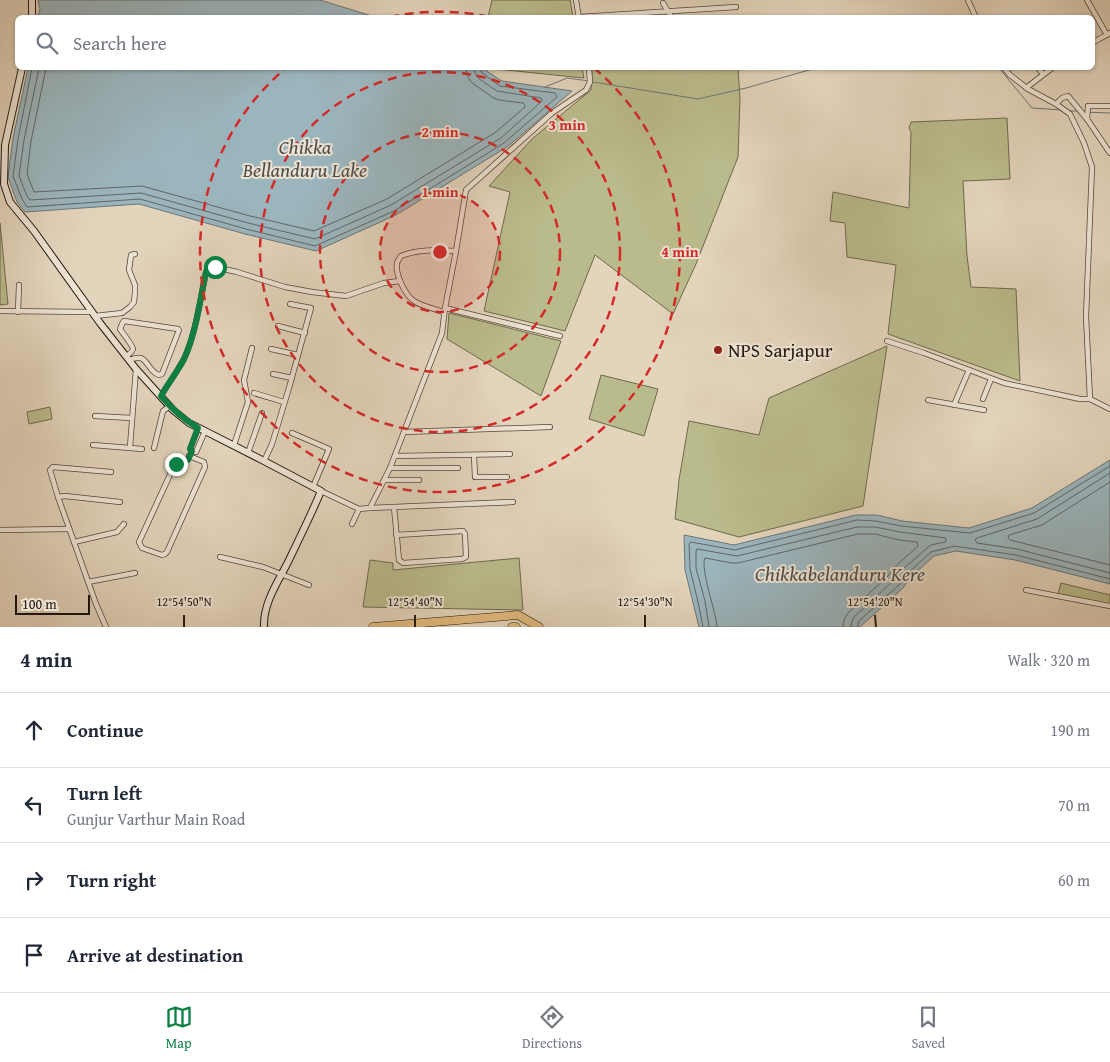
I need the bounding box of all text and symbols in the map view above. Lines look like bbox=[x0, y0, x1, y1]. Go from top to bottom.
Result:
search box bbox=[15, 15, 1095, 70]
icon: search bbox=[33, 29, 61, 57]
text: Search here bbox=[73, 29, 167, 57]
text: 3 min bbox=[548, 114, 586, 135]
text: 2 min bbox=[421, 121, 459, 142]
water label: Chikka Bellanduru Lake bbox=[242, 132, 367, 184]
text: 1 min bbox=[421, 181, 459, 202]
text: 4 min bbox=[661, 241, 699, 262]
centre of rings bbox=[431, 243, 449, 261]
route start bbox=[204, 256, 227, 279]
place label: NPS Sarjapur bbox=[728, 336, 833, 364]
marker: NPS Sarjapur bbox=[712, 344, 724, 356]
route end bbox=[165, 453, 188, 476]
water label: Chikkabelanduru Kere bbox=[755, 559, 925, 588]
scale bar bbox=[15, 592, 90, 615]
text: 12°54'50"N bbox=[156, 593, 212, 610]
text: 12°54'40"N bbox=[387, 593, 443, 610]
text: 12°54'30"N bbox=[617, 593, 673, 610]
text: 12°54'20"N bbox=[847, 593, 903, 610]
text: 100 m bbox=[22, 594, 57, 614]
text: 4 min bbox=[20, 644, 72, 675]
text: Walk · 320 m bbox=[1007, 648, 1090, 672]
icon: ahead bbox=[20, 716, 48, 744]
text: Continue bbox=[67, 716, 144, 744]
text: 190 m bbox=[1050, 718, 1090, 742]
text: Turn left bbox=[67, 779, 142, 807]
icon: left bbox=[20, 791, 48, 819]
text: 70 m bbox=[1058, 793, 1090, 817]
text: Gunjur Varthur Main Road bbox=[67, 807, 245, 831]
icon: right bbox=[20, 866, 48, 894]
text: Turn right bbox=[67, 866, 156, 894]
text: 60 m bbox=[1058, 868, 1090, 892]
icon: arrive bbox=[20, 941, 48, 969]
text: Arrive at destination bbox=[67, 941, 243, 969]
tab: Map bbox=[165, 1003, 193, 1053]
tab: Directions bbox=[522, 1003, 582, 1053]
tab: Saved bbox=[911, 1003, 945, 1053]

